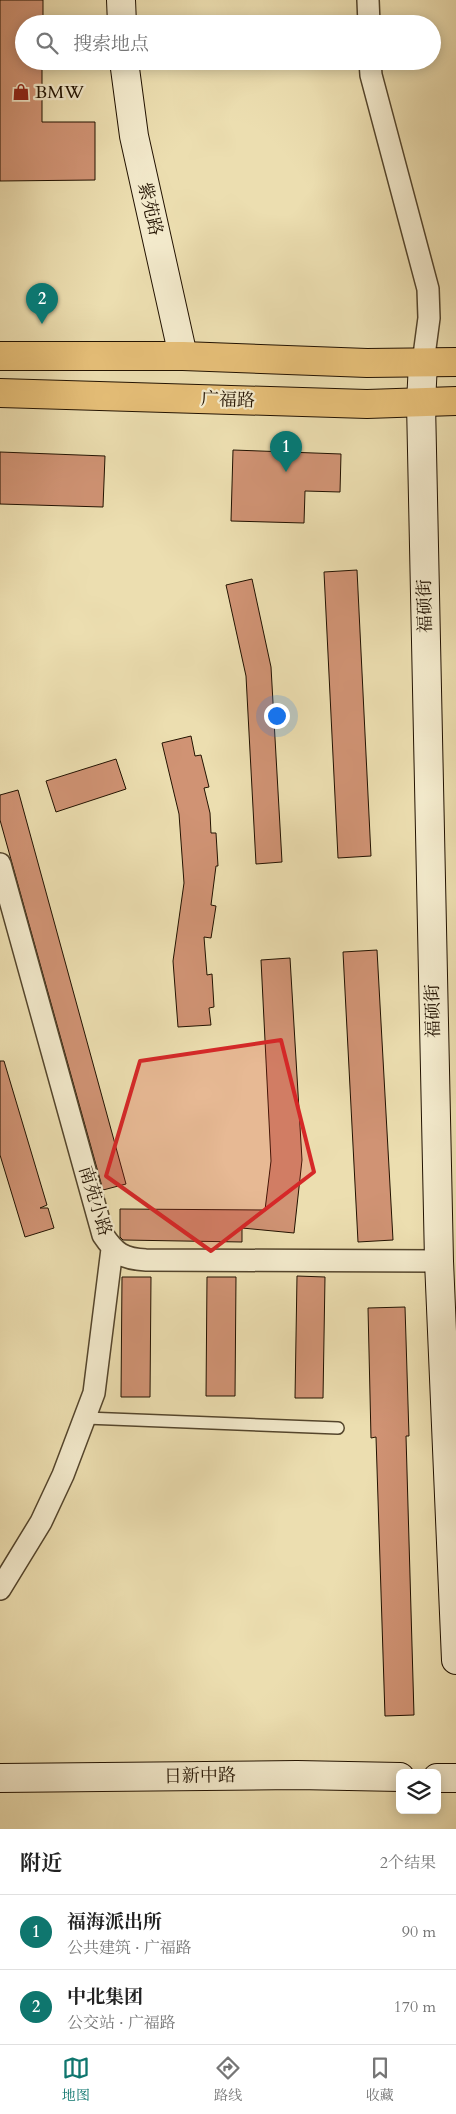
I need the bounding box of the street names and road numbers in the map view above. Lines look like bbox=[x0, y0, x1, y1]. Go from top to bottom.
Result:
street label: 紫苑路 bbox=[132, 180, 168, 238]
street label: 广福路 bbox=[201, 387, 255, 413]
street label: 福硕街 bbox=[412, 579, 438, 633]
street label: 福硕街 bbox=[420, 984, 446, 1038]
street label: 南苑小路 bbox=[73, 1163, 117, 1239]
street label: 日新中路 bbox=[164, 1763, 236, 1789]

